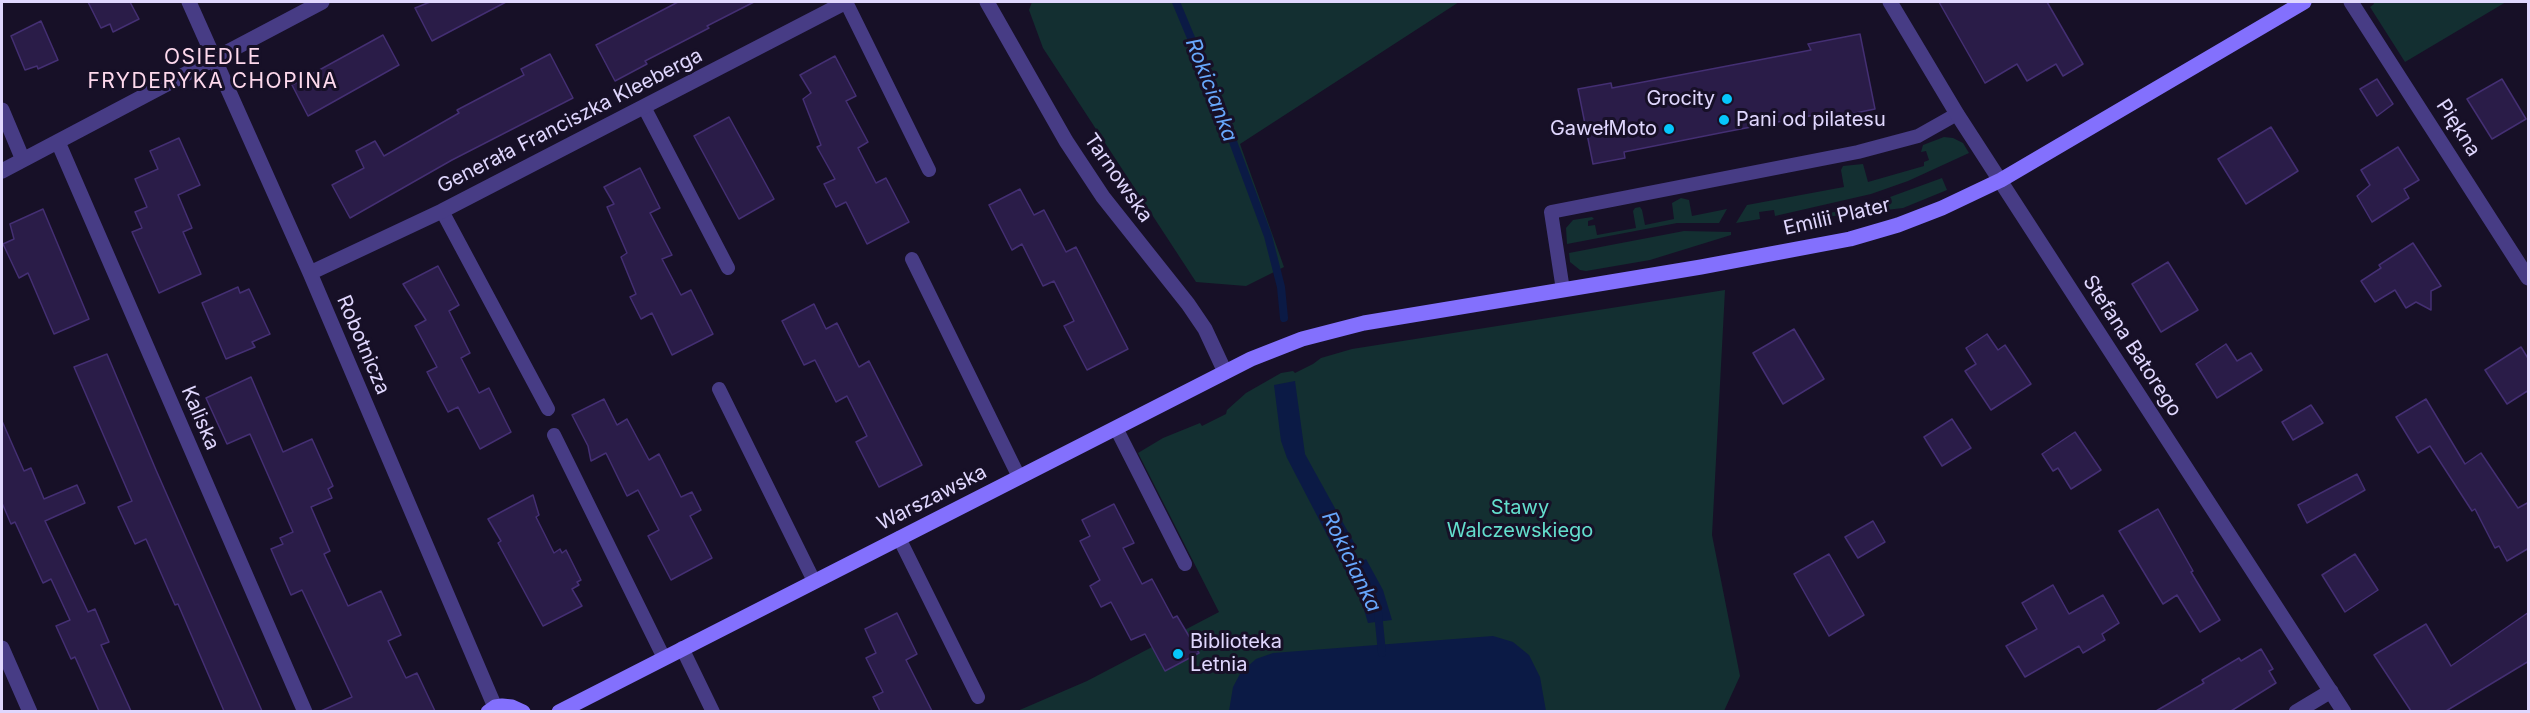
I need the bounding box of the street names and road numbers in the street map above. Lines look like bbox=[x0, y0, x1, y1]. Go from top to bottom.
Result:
street label: Generała Franciszka Kleeberga bbox=[433, 44, 707, 198]
street label: Piękna bbox=[2431, 95, 2485, 161]
street label: Tarnowska bbox=[1079, 129, 1157, 227]
street label: Emilii Plater bbox=[1781, 193, 1893, 241]
street label: Stefana Batorego bbox=[2077, 271, 2187, 421]
street label: Robotnicza bbox=[331, 292, 395, 398]
street label: Kaliska bbox=[176, 382, 224, 454]
street label: Warszawska bbox=[873, 460, 991, 536]

